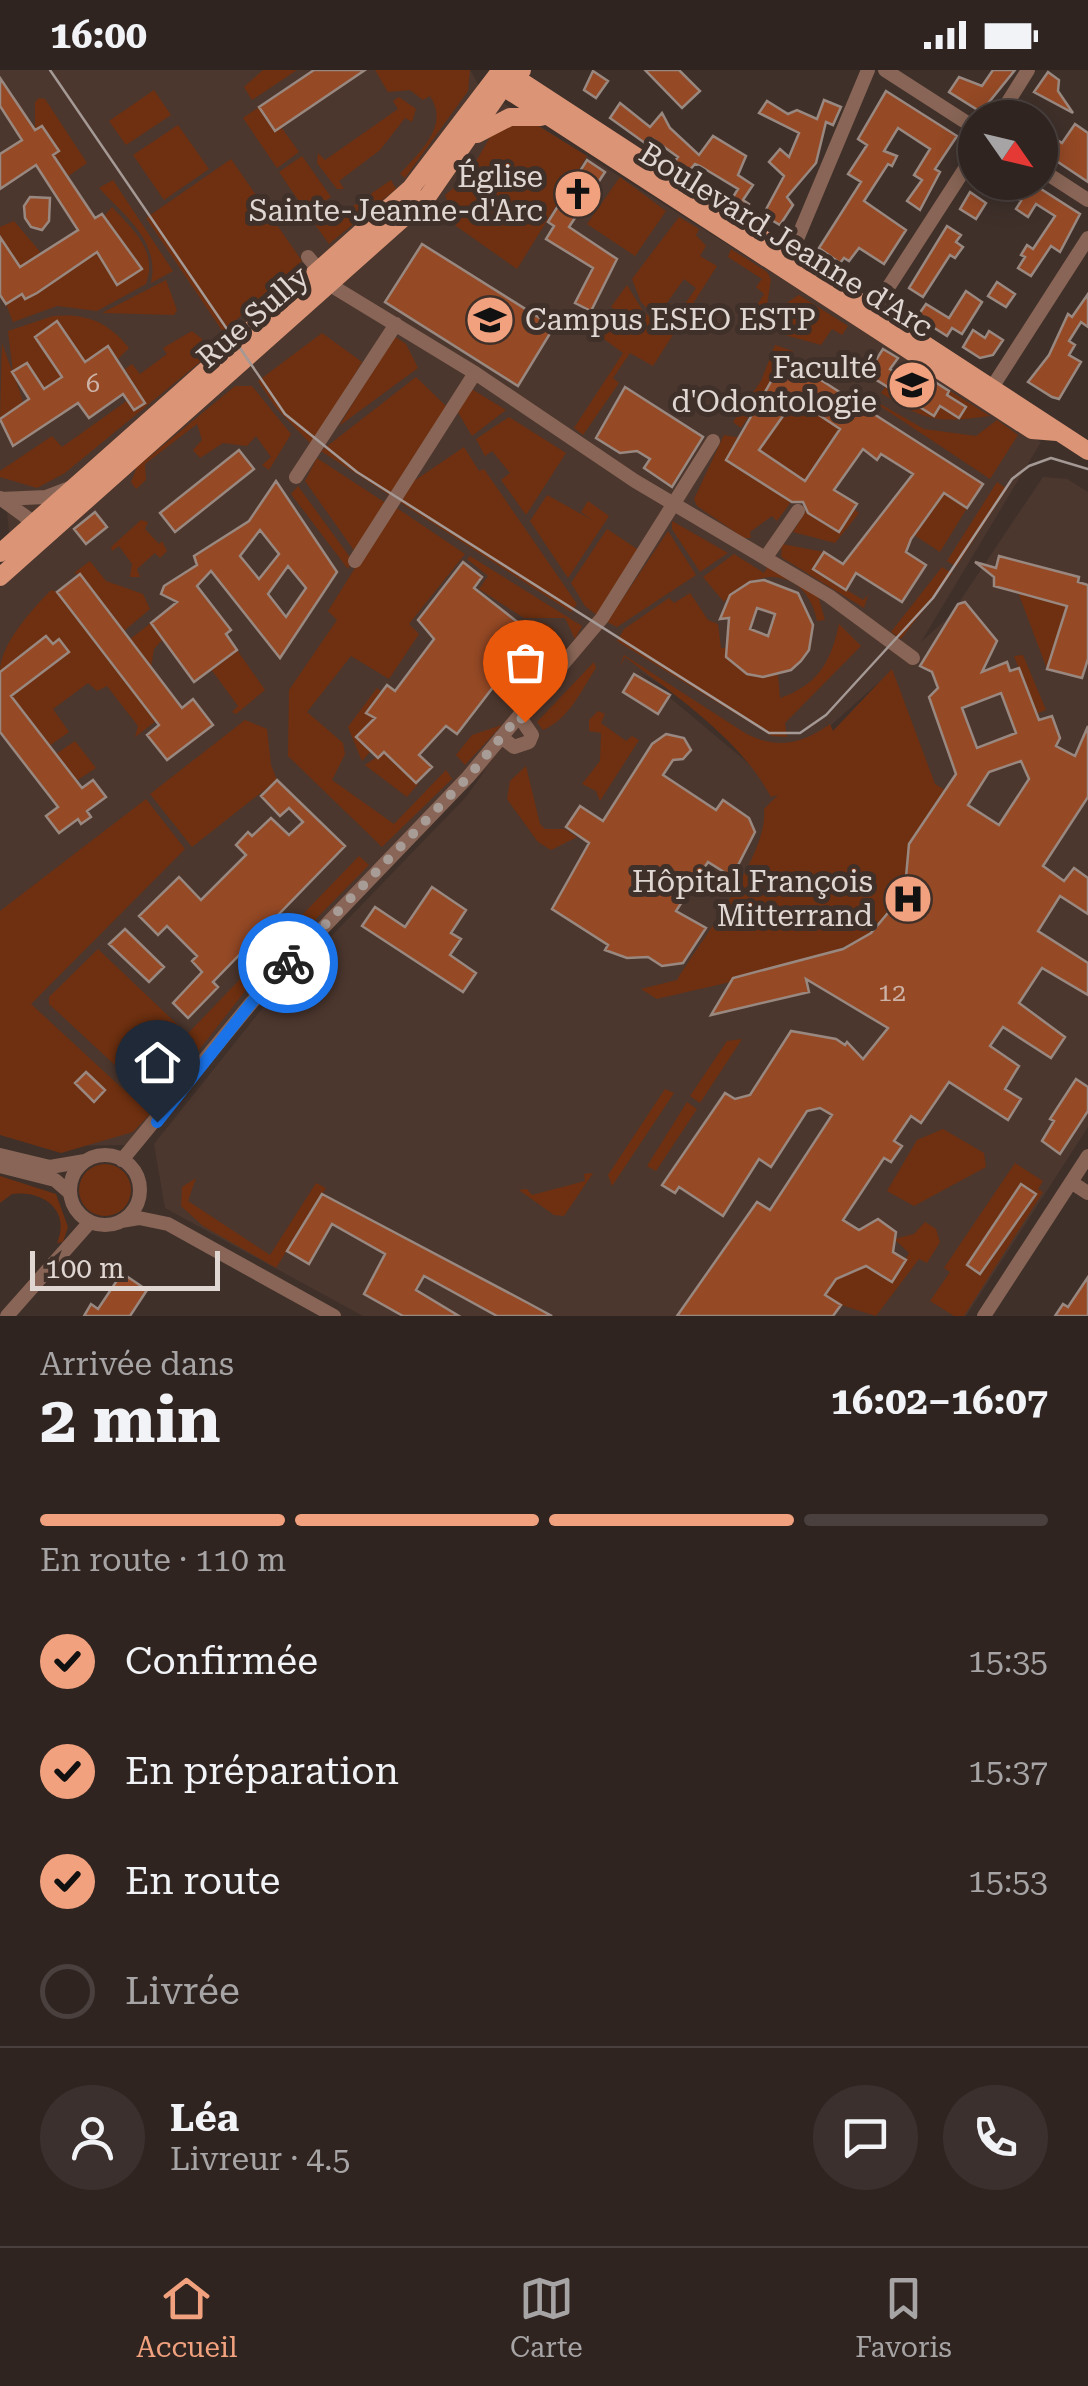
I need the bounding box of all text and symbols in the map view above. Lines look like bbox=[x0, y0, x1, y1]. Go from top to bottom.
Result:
text: 16:00 bbox=[50, 13, 147, 57]
north arrow bbox=[958, 100, 1058, 200]
map controls bbox=[958, 100, 1058, 200]
street label: Boulevard Jeanne d'Arc bbox=[633, 135, 939, 344]
place label: Église Sainte-Jeanne-d'Arc bbox=[249, 158, 543, 228]
church icon: Église Sainte-Jeanne-d'Arc bbox=[552, 168, 604, 220]
street label: Rue Sully bbox=[190, 258, 316, 375]
school or university icon: Campus ESEO ESTP bbox=[464, 294, 516, 346]
place label: Campus ESEO ESTP bbox=[525, 302, 816, 337]
place label: Faculté d'Odontologie bbox=[671, 350, 877, 419]
school or university icon: Faculté d'Odontologie bbox=[886, 359, 938, 411]
house number: 6 bbox=[86, 369, 100, 398]
pin bbox=[483, 620, 568, 723]
icon: bag bbox=[498, 635, 553, 690]
place label: Hôpital François Mitterrand bbox=[632, 864, 873, 933]
hospital icon: Hôpital François Mitterrand bbox=[882, 873, 934, 925]
courier bbox=[238, 913, 338, 1013]
icon: bike bbox=[261, 936, 316, 991]
house number: 12 bbox=[878, 978, 906, 1007]
pin bbox=[115, 1020, 200, 1123]
icon: home bbox=[130, 1035, 185, 1090]
scale bar bbox=[30, 1246, 220, 1290]
text: 100 m bbox=[45, 1252, 125, 1285]
text: Arrivée dans bbox=[40, 1345, 234, 1383]
text: 16:02–16:07 bbox=[831, 1379, 1048, 1423]
text: 2 min bbox=[40, 1382, 221, 1458]
text: En route · 110 m bbox=[40, 1541, 286, 1579]
icon: check bbox=[40, 1634, 95, 1689]
text: Confirmée bbox=[125, 1639, 318, 1683]
text: 15:35 bbox=[968, 1642, 1048, 1680]
icon: check bbox=[40, 1744, 95, 1799]
text: En préparation bbox=[125, 1749, 399, 1793]
text: 15:37 bbox=[968, 1752, 1048, 1790]
icon: check bbox=[40, 1854, 95, 1909]
text: En route bbox=[125, 1859, 280, 1903]
text: 15:53 bbox=[968, 1862, 1048, 1900]
text: Livrée bbox=[125, 1969, 240, 2013]
button: person bbox=[40, 2085, 145, 2190]
button: chat bbox=[813, 2085, 918, 2190]
button: phone bbox=[943, 2085, 1048, 2190]
text: Léa bbox=[170, 2096, 239, 2140]
text: Livreur · 4.5 bbox=[170, 2140, 350, 2178]
tab: Accueil bbox=[136, 2271, 238, 2364]
tab: Carte bbox=[510, 2271, 583, 2364]
tab: Favoris bbox=[855, 2271, 952, 2364]

